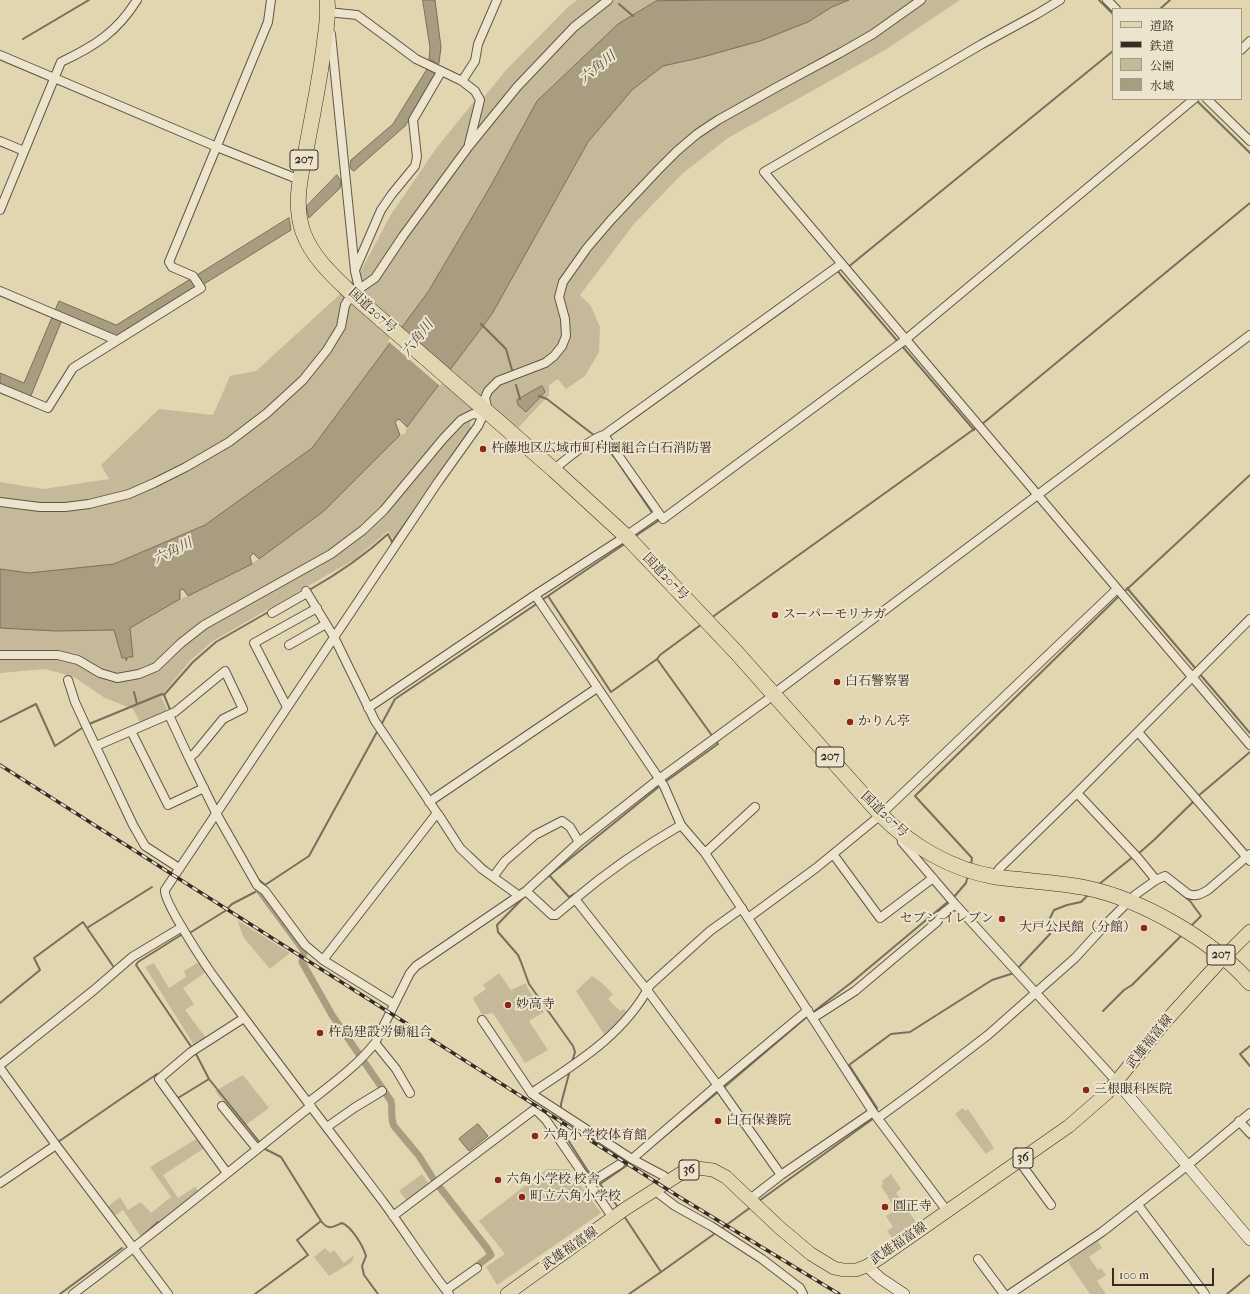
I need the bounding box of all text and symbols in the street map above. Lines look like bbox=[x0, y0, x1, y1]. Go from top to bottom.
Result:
legend bbox=[1112, 8, 1242, 100]
text: 道路 bbox=[1150, 19, 1174, 33]
text: 鉄道 bbox=[1150, 39, 1174, 53]
water label: 六角川 bbox=[576, 48, 620, 88]
text: 公園 bbox=[1150, 59, 1174, 73]
text: 水域 bbox=[1150, 79, 1174, 93]
road number: 207 bbox=[290, 150, 318, 170]
street label: 国道207号 bbox=[345, 285, 399, 337]
water label: 六角川 bbox=[398, 317, 438, 361]
place label: 杵藤地区広域市町村圏組合白石消防署 bbox=[491, 441, 712, 457]
marker: 杵藤地区広域市町村圏組合白石消防署 bbox=[478, 444, 488, 454]
water label: 六角川 bbox=[150, 535, 196, 569]
street label: 国道207号 bbox=[639, 550, 691, 604]
place label: スーパーモリナガ bbox=[783, 607, 886, 623]
marker: スーパーモリナガ bbox=[770, 610, 780, 620]
place label: 白石警察署 bbox=[845, 674, 910, 690]
marker: 白石警察署 bbox=[832, 677, 842, 687]
place label: かりん亭 bbox=[858, 714, 910, 730]
marker: かりん亭 bbox=[845, 717, 855, 727]
road number: 207 bbox=[816, 747, 844, 767]
street label: 国道207号 bbox=[857, 789, 911, 841]
place label: セブン-イレブン bbox=[900, 911, 994, 927]
marker: セブン-イレブン bbox=[997, 914, 1007, 924]
place label: 大戸公民館（分館） bbox=[1019, 920, 1136, 936]
marker: 大戸公民館（分館） bbox=[1139, 923, 1149, 933]
road number: 207 bbox=[1207, 945, 1235, 965]
place label: 妙高寺 bbox=[516, 997, 555, 1013]
marker: 妙高寺 bbox=[503, 1000, 513, 1010]
street label: 武雄福富線 bbox=[1123, 1012, 1177, 1072]
place label: 杵島建設労働組合 bbox=[328, 1025, 432, 1041]
marker: 杵島建設労働組合 bbox=[315, 1028, 325, 1038]
place label: 三根眼科医院 bbox=[1094, 1082, 1172, 1098]
marker: 三根眼科医院 bbox=[1081, 1085, 1091, 1095]
place label: 白石保養院 bbox=[726, 1113, 791, 1129]
marker: 白石保養院 bbox=[713, 1116, 723, 1126]
place label: 六角小学校体育館 bbox=[543, 1128, 647, 1144]
marker: 六角小学校体育館 bbox=[530, 1131, 540, 1141]
road number: 36 bbox=[1013, 1148, 1033, 1168]
road number: 36 bbox=[679, 1160, 699, 1180]
place label: 六角小学校 校舎 bbox=[506, 1172, 600, 1188]
marker: 六角小学校 校舎 bbox=[493, 1175, 503, 1185]
place label: 町立六角小学校 bbox=[530, 1189, 621, 1205]
marker: 町立六角小学校 bbox=[517, 1192, 527, 1202]
place label: 圓正寺 bbox=[893, 1199, 932, 1215]
marker: 圓正寺 bbox=[880, 1202, 890, 1212]
street label: 武雄福富線 bbox=[868, 1219, 930, 1269]
street label: 武雄福富線 bbox=[539, 1224, 601, 1274]
scale bar bbox=[1114, 1260, 1216, 1286]
text: 100 m bbox=[1119, 1268, 1149, 1282]

